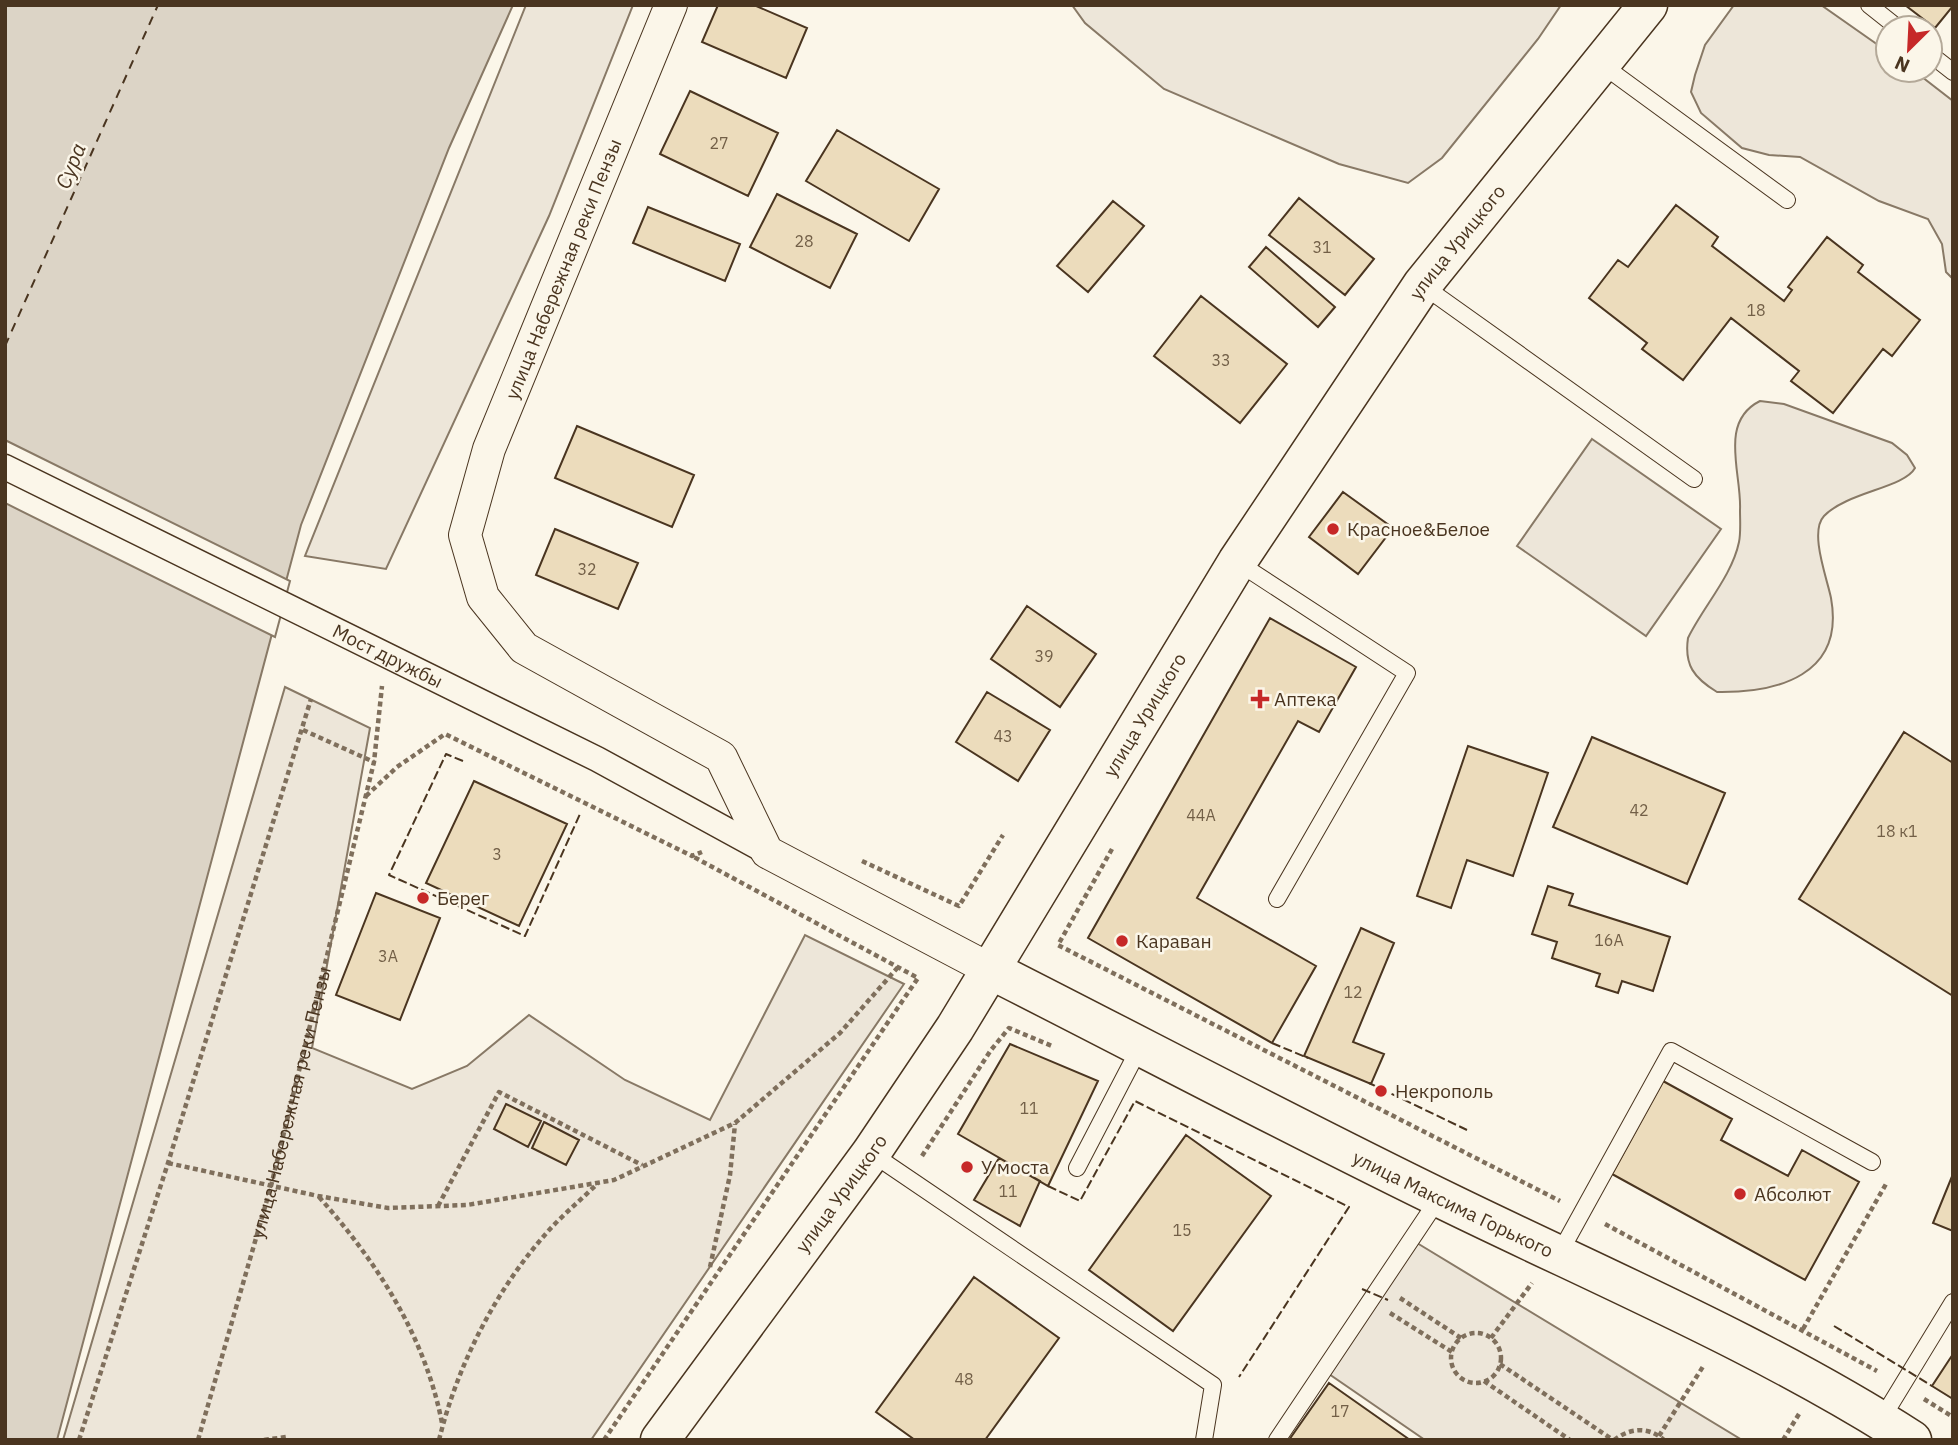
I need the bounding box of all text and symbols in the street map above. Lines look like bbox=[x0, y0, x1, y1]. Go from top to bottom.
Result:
north arrow bbox=[1874, 14, 1944, 84]
text: N bbox=[1891, 51, 1913, 78]
house number: 27 bbox=[709, 133, 729, 153]
street label: улица Набережная реки Пензы bbox=[500, 135, 626, 403]
water label: Сура bbox=[48, 139, 92, 193]
street label: улица Урицкого bbox=[1404, 180, 1510, 304]
house number: 28 bbox=[794, 231, 814, 251]
house number: 31 bbox=[1312, 237, 1332, 257]
house number: 18 bbox=[1746, 300, 1766, 320]
house number: 33 bbox=[1211, 350, 1231, 370]
place label: Красное&Белое bbox=[1347, 517, 1490, 541]
marker: Красное&Белое bbox=[1325, 521, 1341, 537]
house number: 32 bbox=[577, 559, 597, 579]
street label: Мост дружбы bbox=[329, 619, 447, 693]
house number: 39 bbox=[1034, 646, 1054, 666]
street label: улица Урицкого bbox=[1098, 648, 1191, 781]
place label: Аптека bbox=[1274, 687, 1337, 711]
marker: Аптека bbox=[1252, 691, 1268, 707]
house number: 43 bbox=[993, 726, 1013, 746]
house number: 42 bbox=[1629, 800, 1649, 820]
house number: 44А bbox=[1186, 805, 1216, 825]
house number: 18 к1 bbox=[1876, 821, 1918, 841]
house number: 3 bbox=[492, 844, 502, 864]
place label: Берег bbox=[437, 886, 489, 910]
marker: Берег bbox=[415, 890, 431, 906]
place label: Караван bbox=[1136, 929, 1212, 953]
house number: 16А bbox=[1594, 930, 1624, 950]
marker: Караван bbox=[1114, 933, 1130, 949]
house number: 3А bbox=[378, 946, 398, 966]
street label: улица Набережная реки Пензы bbox=[245, 964, 336, 1241]
house number: 12 bbox=[1343, 982, 1363, 1002]
place label: Некрополь bbox=[1395, 1079, 1493, 1103]
marker: Некрополь bbox=[1373, 1083, 1389, 1099]
house number: 11 bbox=[1019, 1098, 1039, 1118]
street label: улица Урицкого bbox=[790, 1130, 892, 1257]
street label: улица Максима Горького bbox=[1349, 1145, 1557, 1263]
place label: У моста bbox=[981, 1155, 1049, 1179]
marker: У моста bbox=[959, 1159, 975, 1175]
house number: 11 bbox=[998, 1181, 1018, 1201]
place label: Абсолют bbox=[1754, 1182, 1831, 1206]
marker: Абсолют bbox=[1732, 1186, 1748, 1202]
house number: 15 bbox=[1172, 1220, 1192, 1240]
house number: 48 bbox=[954, 1369, 974, 1389]
house number: 17 bbox=[1330, 1401, 1350, 1421]

